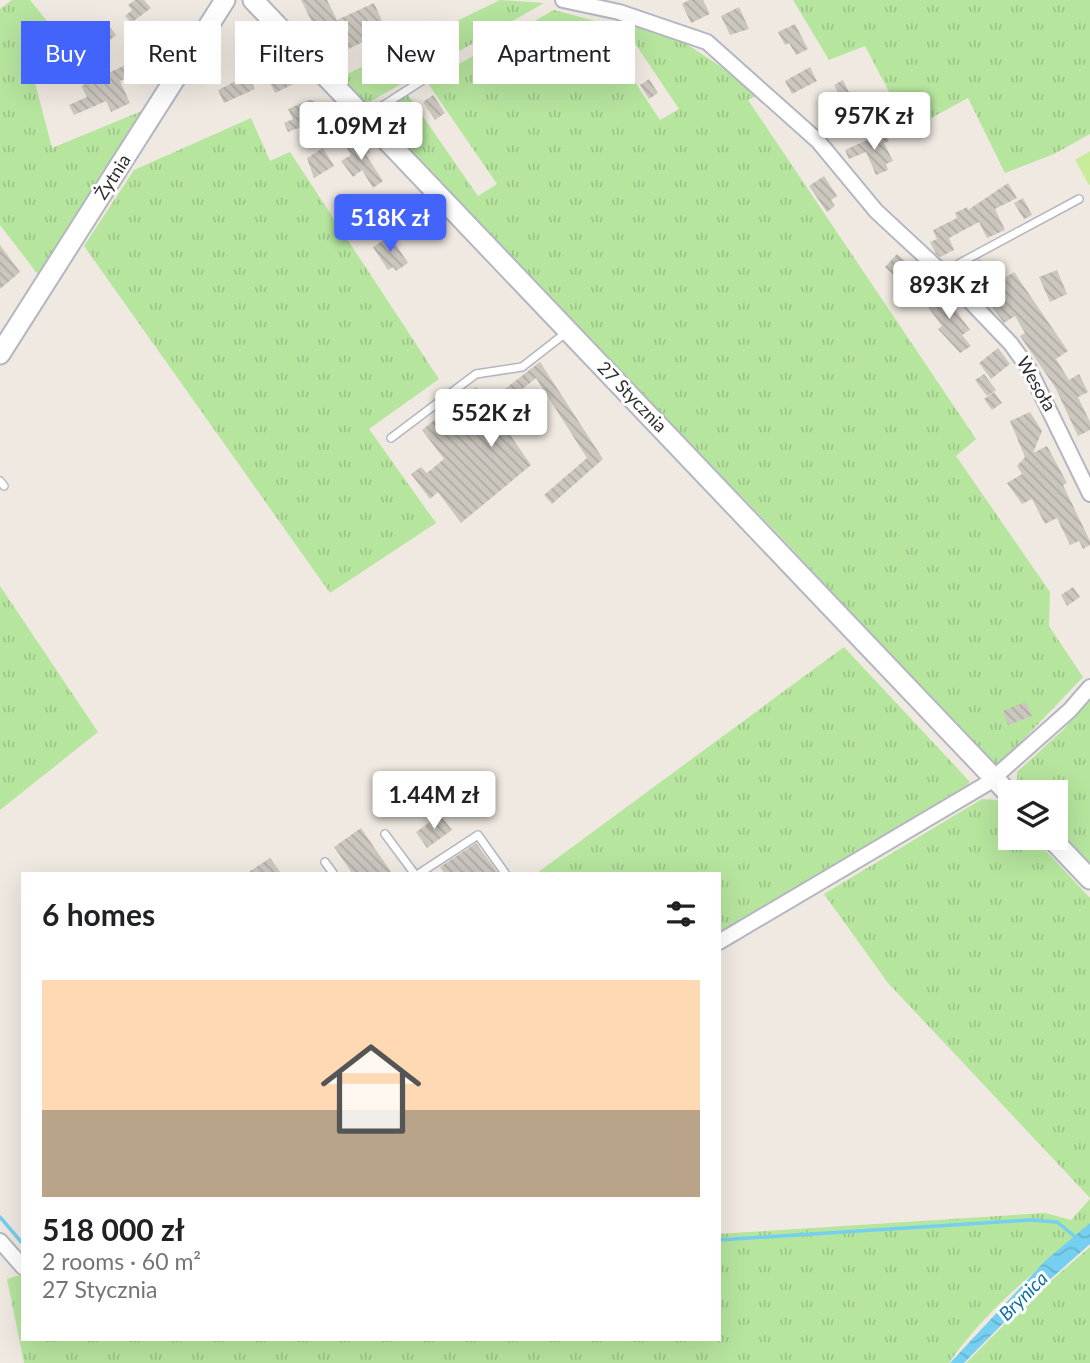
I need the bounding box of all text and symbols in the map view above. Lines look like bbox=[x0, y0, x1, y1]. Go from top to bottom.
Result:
chip: Buy bbox=[21, 21, 110, 84]
chip: Rent bbox=[124, 21, 221, 84]
chip: Filters bbox=[235, 21, 348, 84]
chip: New bbox=[362, 21, 459, 84]
chip: Apartment bbox=[473, 21, 635, 84]
pin: 957K zł bbox=[809, 92, 939, 152]
text: 957K zł bbox=[834, 101, 914, 129]
pin: 1.09M zł bbox=[289, 102, 433, 162]
text: 1.09M zł bbox=[316, 111, 406, 139]
street label: Żytnia bbox=[89, 150, 135, 203]
pin: 518K zł bbox=[325, 194, 455, 254]
text: 518K zł bbox=[350, 203, 430, 231]
pin: 893K zł bbox=[884, 262, 1014, 321]
text: 893K zł bbox=[909, 270, 989, 298]
street label: Wesoła bbox=[1012, 352, 1061, 415]
street label: 27 Stycznia bbox=[593, 356, 672, 436]
pin: 552K zł bbox=[426, 390, 556, 449]
text: 552K zł bbox=[451, 398, 531, 426]
pin: 1.44M zł bbox=[362, 772, 506, 831]
text: 1.44M zł bbox=[389, 780, 479, 808]
map controls bbox=[998, 780, 1068, 850]
button: layers bbox=[998, 780, 1068, 850]
icon: filters bbox=[662, 895, 700, 933]
text: 6 homes bbox=[42, 896, 155, 932]
icon: home bbox=[308, 1026, 434, 1152]
text: 518 000 zł bbox=[42, 1211, 185, 1247]
text: 2 rooms · 60 m² bbox=[42, 1247, 201, 1275]
water label: Brynica bbox=[993, 1266, 1052, 1325]
text: 27 Stycznia bbox=[42, 1275, 157, 1303]

